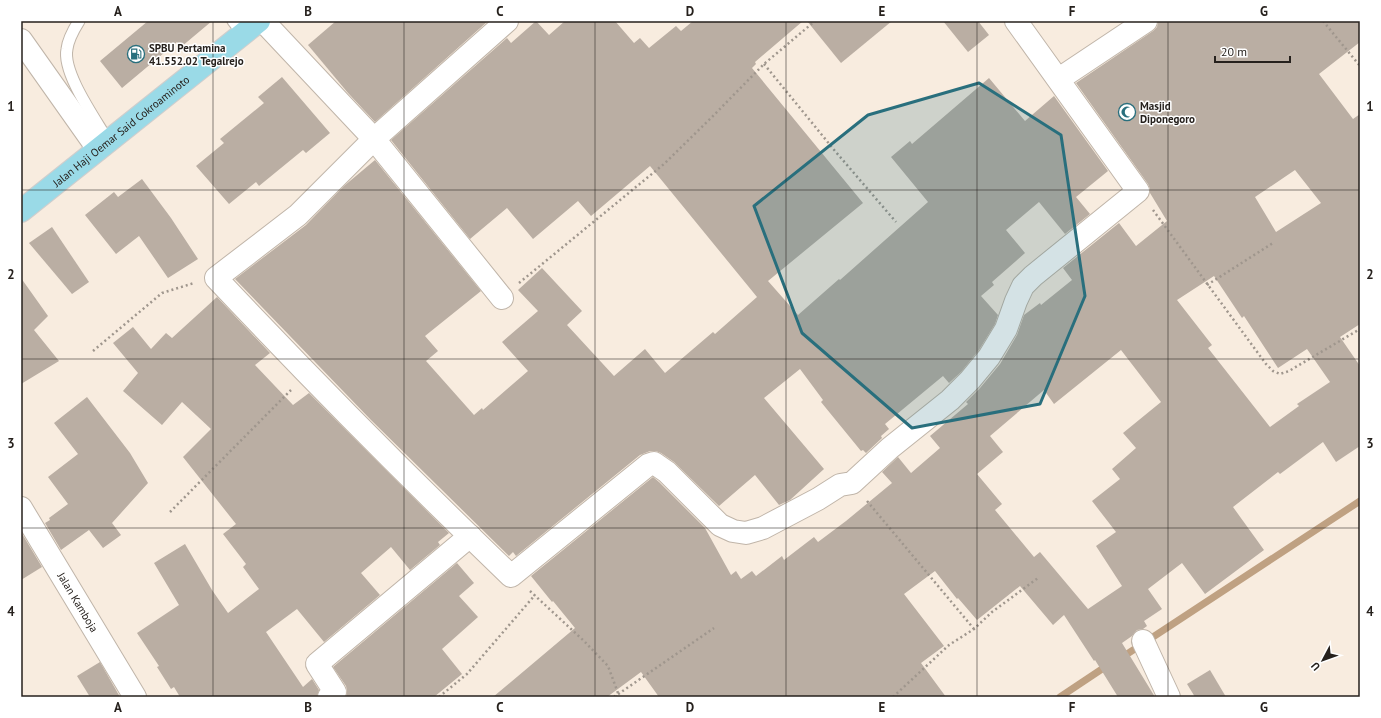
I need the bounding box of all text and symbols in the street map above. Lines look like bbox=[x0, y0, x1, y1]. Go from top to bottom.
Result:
text: A bbox=[114, 3, 122, 20]
text: B bbox=[304, 3, 312, 20]
text: C bbox=[496, 3, 504, 20]
text: D bbox=[686, 3, 694, 20]
text: E bbox=[879, 3, 886, 20]
text: F bbox=[1069, 3, 1076, 20]
text: G bbox=[1260, 3, 1268, 20]
scale bar bbox=[1215, 38, 1290, 64]
place label: SPBU Pertamina 41.552.02 Tegalrejo bbox=[149, 41, 244, 68]
fuel station icon: SPBU Pertamina 41.552.02 Tegalrejo bbox=[126, 44, 146, 64]
text: 20 m bbox=[1221, 44, 1247, 59]
street label: Jalan Haji Oemar Said Cokroaminoto bbox=[49, 72, 192, 191]
text: 1 bbox=[7, 98, 15, 115]
text: 1 bbox=[1366, 98, 1374, 115]
place label: Masjid Diponegoro bbox=[1140, 99, 1195, 126]
mosque icon: Masjid Diponegoro bbox=[1117, 102, 1137, 122]
text: 2 bbox=[7, 266, 15, 283]
text: 2 bbox=[1366, 266, 1374, 283]
text: 3 bbox=[7, 435, 15, 452]
text: 3 bbox=[1366, 435, 1374, 452]
street label: Jalan Kamboja bbox=[54, 569, 101, 635]
text: 4 bbox=[7, 603, 15, 620]
text: 4 bbox=[1366, 603, 1374, 620]
north arrow bbox=[1303, 640, 1343, 680]
text: U bbox=[1308, 659, 1323, 674]
text: A bbox=[114, 699, 122, 716]
text: B bbox=[304, 699, 312, 716]
text: C bbox=[496, 699, 504, 716]
text: D bbox=[686, 699, 694, 716]
text: E bbox=[879, 699, 886, 716]
text: F bbox=[1069, 699, 1076, 716]
text: G bbox=[1260, 699, 1268, 716]

